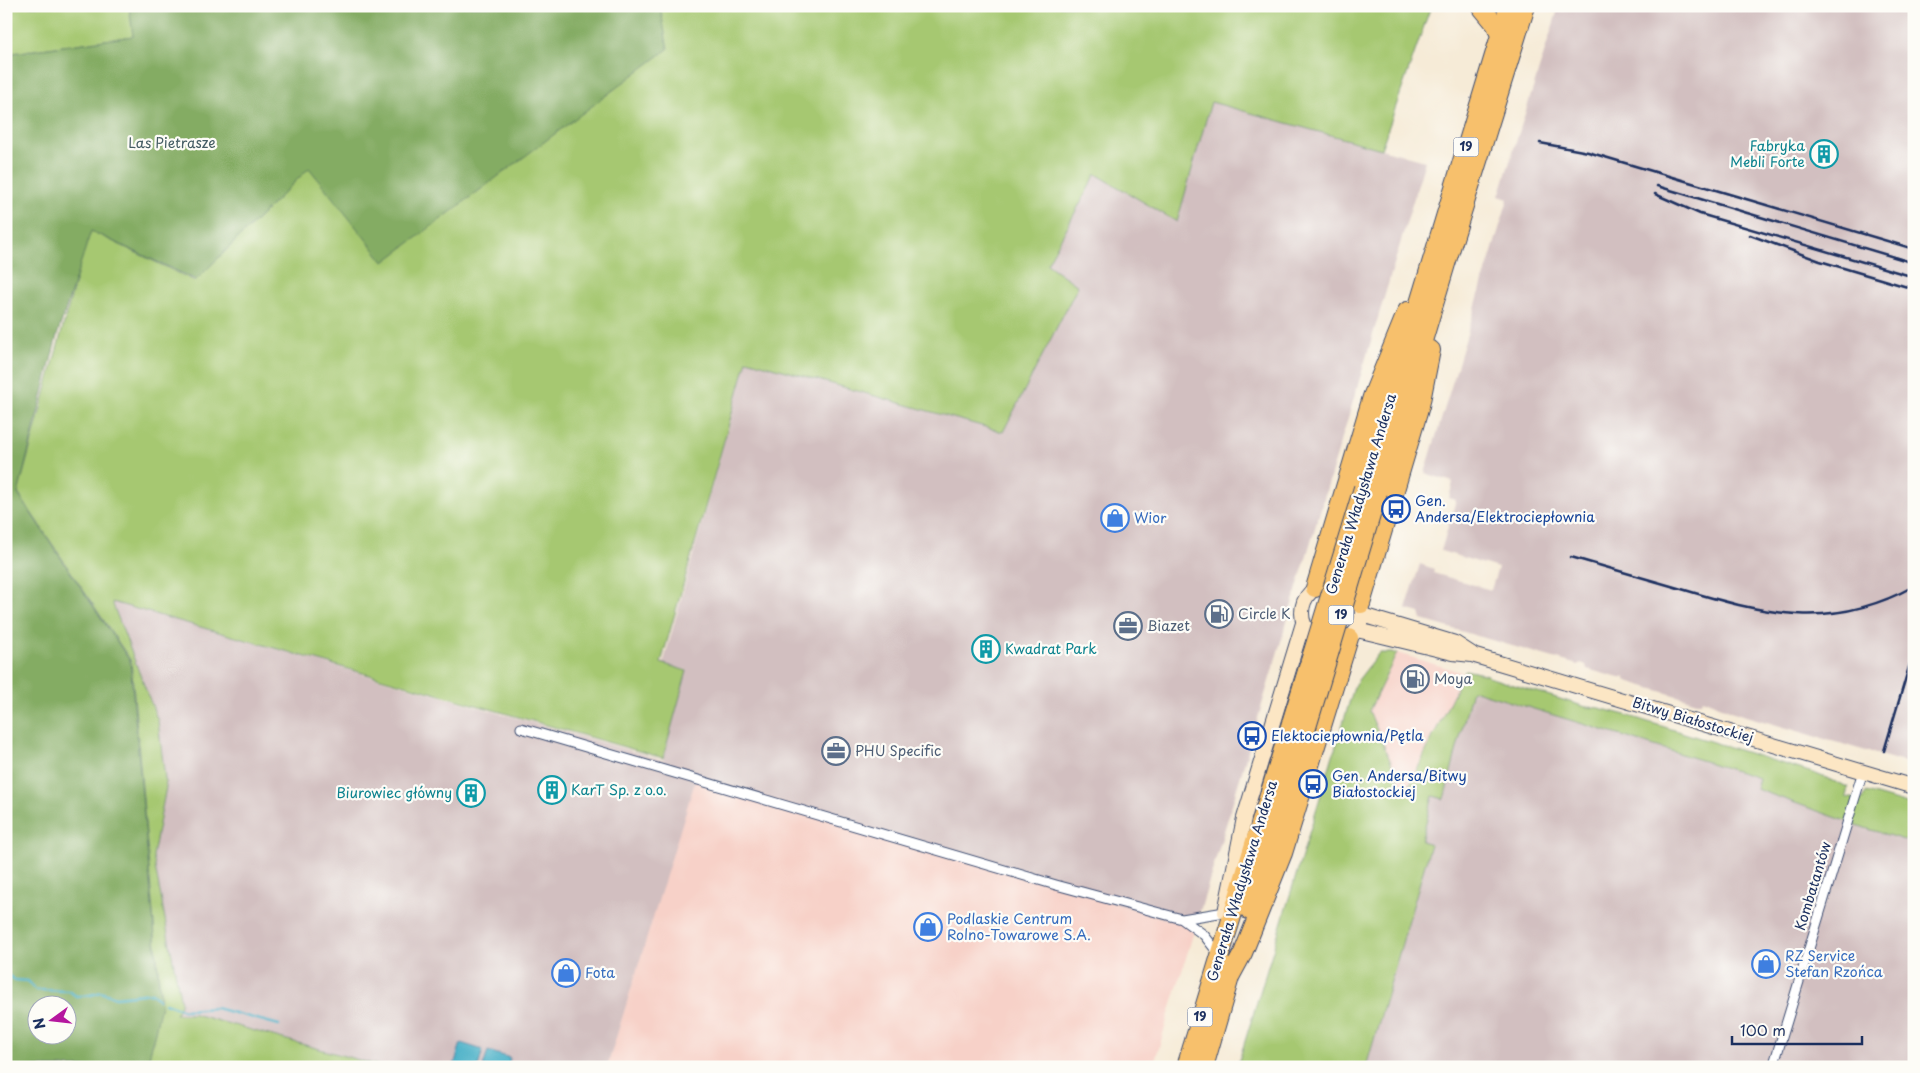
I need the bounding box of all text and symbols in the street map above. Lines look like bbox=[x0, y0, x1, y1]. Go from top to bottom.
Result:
park label: Las Pietrasze bbox=[128, 132, 216, 153]
place label: Fabryka Mebli Forte bbox=[1730, 135, 1805, 172]
road number: 19 bbox=[1454, 138, 1478, 156]
building icon: Fabryka Mebli Forte bbox=[1809, 139, 1839, 169]
street label: Generała Władysława Andersa bbox=[1320, 391, 1401, 597]
place label: Gen. Andersa/Elektrociepłownia bbox=[1415, 490, 1595, 527]
bus stop icon: Gen. Andersa/Elektrociepłownia bbox=[1381, 494, 1411, 524]
shop icon: Wior bbox=[1100, 503, 1130, 533]
place label: Wior bbox=[1134, 507, 1167, 528]
fuel station icon: Circle K bbox=[1204, 599, 1234, 629]
place label: Circle K bbox=[1238, 603, 1291, 624]
road number: 19 bbox=[1328, 606, 1354, 624]
office icon: Biazet bbox=[1113, 611, 1143, 641]
place label: Biazet bbox=[1147, 615, 1190, 636]
building icon: Kwadrat Park bbox=[971, 634, 1001, 664]
place label: Kwadrat Park bbox=[1005, 638, 1097, 659]
fuel station icon: Moya bbox=[1400, 664, 1430, 694]
place label: Moya bbox=[1434, 668, 1473, 689]
street label: Bitwy Białostockiej bbox=[1630, 691, 1756, 748]
bus stop icon: Elektociepłownia/Pętla bbox=[1237, 721, 1267, 751]
place label: Elektociepłownia/Pętla bbox=[1271, 725, 1424, 746]
office icon: PHU Specific bbox=[821, 736, 851, 766]
place label: PHU Specific bbox=[855, 740, 941, 761]
place label: Gen. Andersa/Bitwy Białostockiej bbox=[1332, 765, 1467, 802]
bus stop icon: Gen. Andersa/Bitwy Białostockiej bbox=[1298, 769, 1328, 799]
building icon: KarT Sp. z o.o. bbox=[537, 775, 567, 805]
building icon: Biurowiec główny bbox=[456, 778, 486, 808]
street label: Generała Władysława Andersa bbox=[1201, 778, 1282, 984]
place label: KarT Sp. z o.o. bbox=[571, 779, 667, 800]
place label: Biurowiec główny bbox=[337, 782, 452, 803]
street label: Kombatantów bbox=[1789, 839, 1836, 933]
place label: Podlaskie Centrum Rolno-Towarowe S.A. bbox=[947, 908, 1091, 945]
shop icon: Podlaskie Centrum Rolno-Towarowe S.A. bbox=[913, 912, 943, 942]
place label: RZ Service Stefan Rzońca bbox=[1785, 945, 1883, 982]
shop icon: RZ Service Stefan Rzońca bbox=[1751, 949, 1781, 979]
shop icon: Fota bbox=[551, 958, 581, 988]
place label: Fota bbox=[585, 962, 615, 983]
north arrow bbox=[28, 996, 78, 1046]
road number: 19 bbox=[1188, 1008, 1212, 1026]
scale bar bbox=[1732, 1013, 1862, 1045]
text: N bbox=[27, 1015, 51, 1032]
text: 100 m bbox=[1740, 1018, 1786, 1041]

